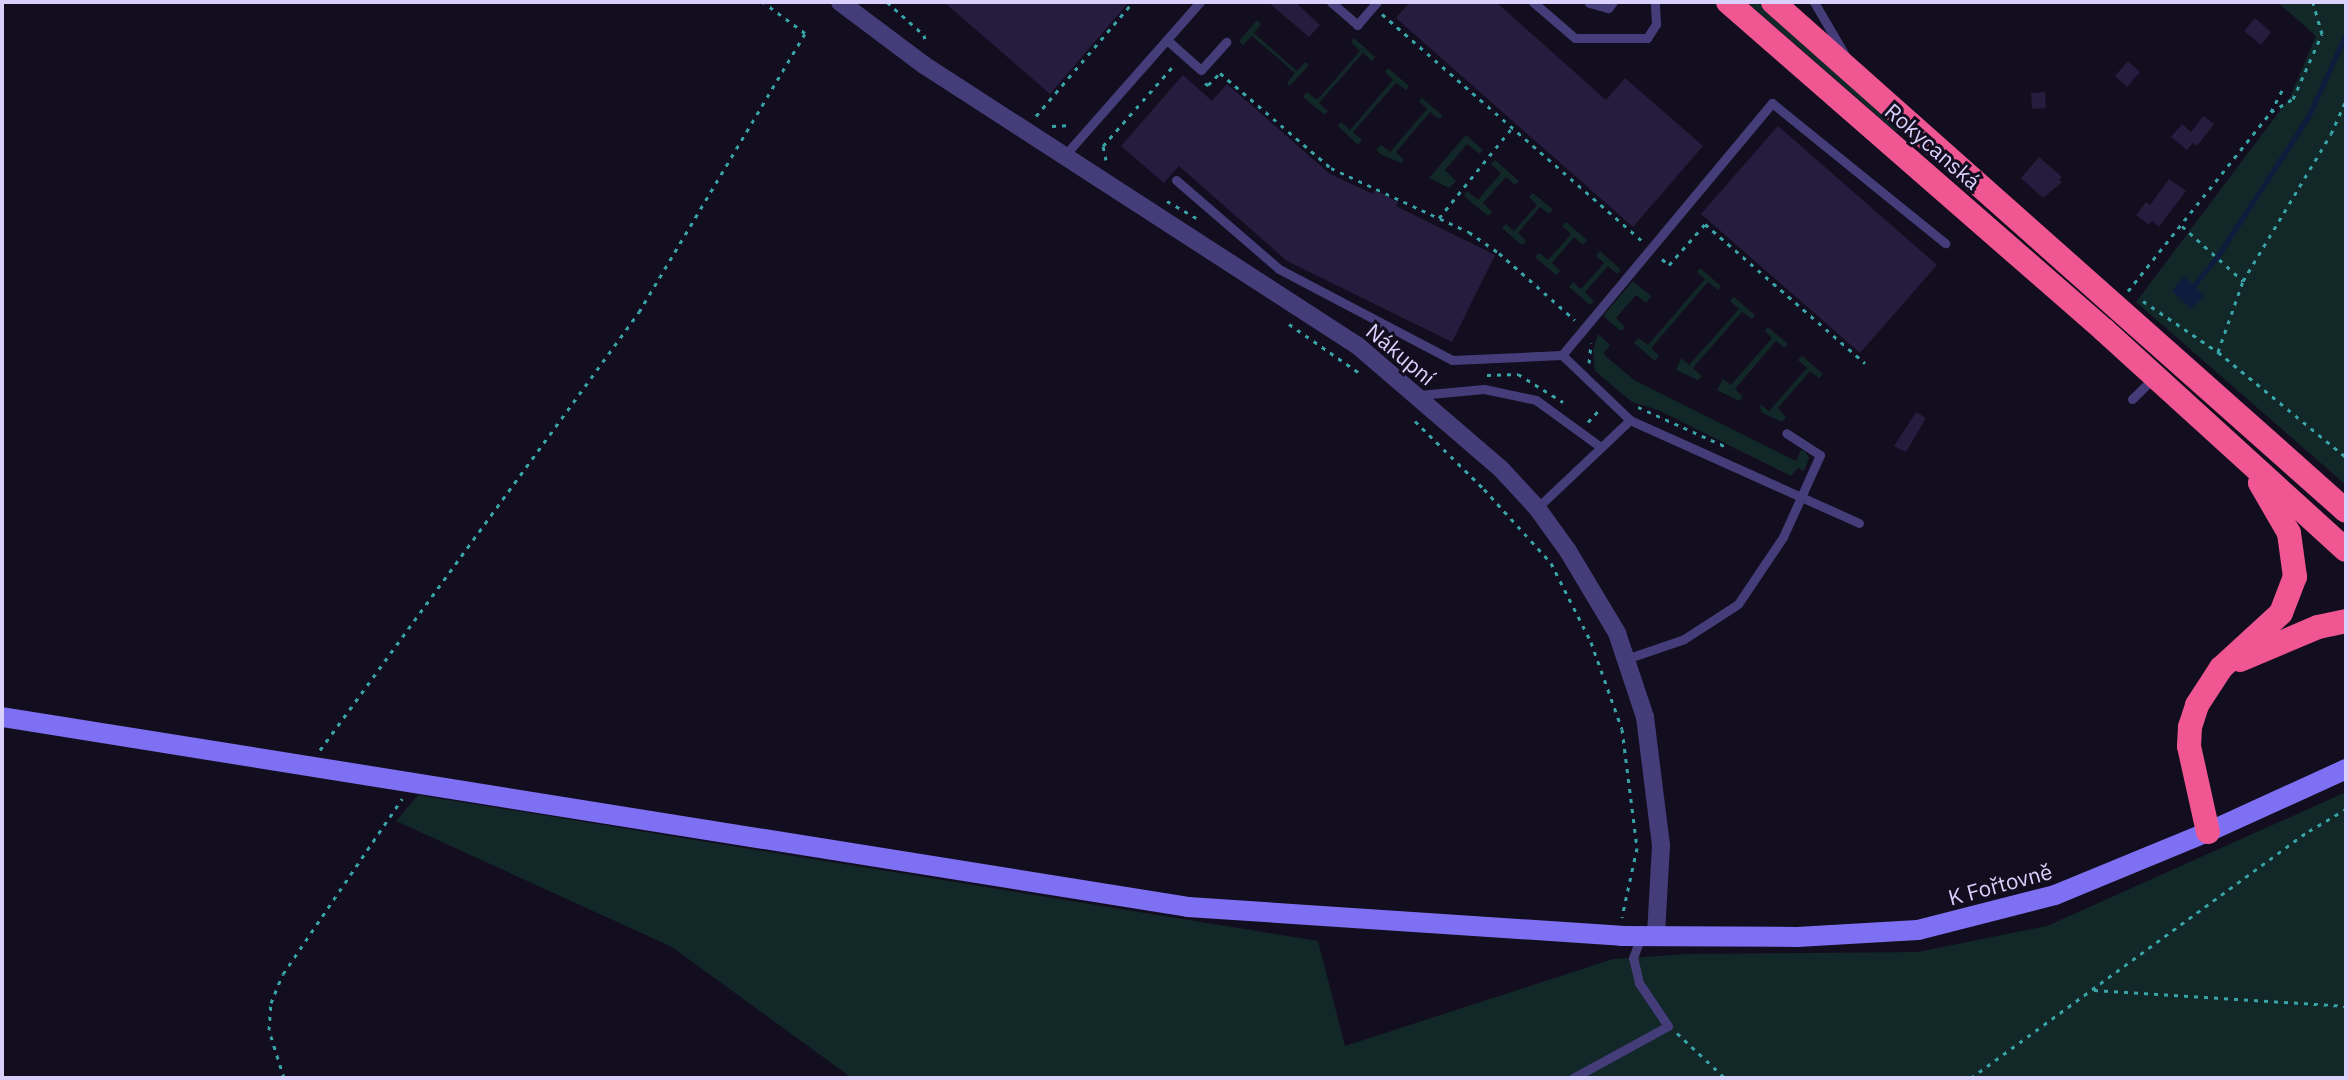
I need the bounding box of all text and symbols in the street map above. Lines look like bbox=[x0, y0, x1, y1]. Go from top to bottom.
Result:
street label: Rokycanská bbox=[1880, 97, 1986, 195]
street label: Nákupní bbox=[1361, 318, 1441, 390]
street label: K Fořtovně bbox=[1945, 857, 2055, 911]

